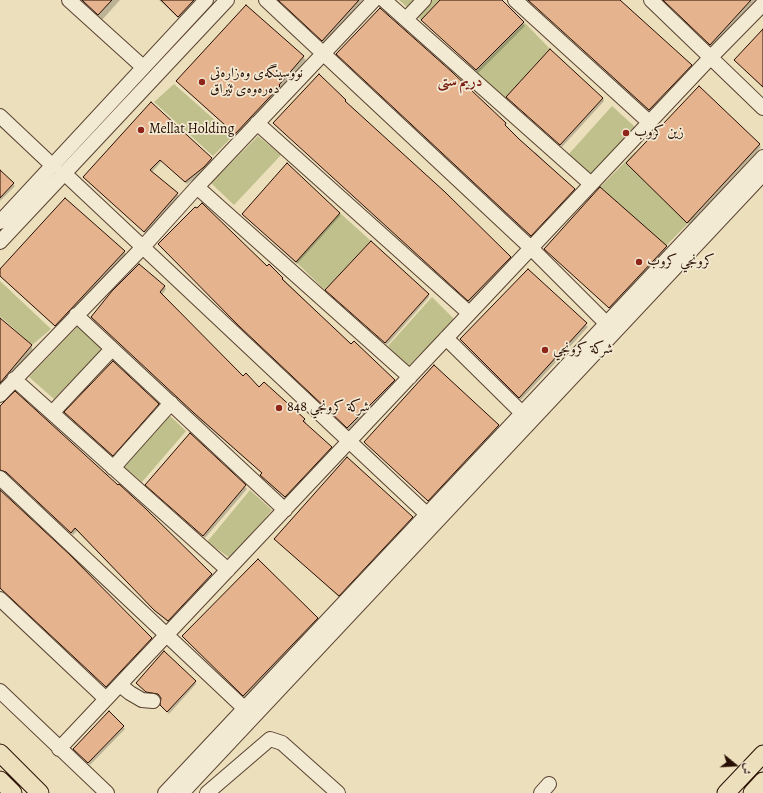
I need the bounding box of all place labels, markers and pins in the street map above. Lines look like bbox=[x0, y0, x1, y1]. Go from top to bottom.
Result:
place label: نووسینگەی وەزارەتی دەرەوەی ئێراق bbox=[210, 66, 303, 98]
marker: نووسینگەی وەزارەتی دەرەوەی ئێراق bbox=[197, 77, 207, 87]
place label: Mellat Holding bbox=[149, 122, 234, 138]
marker: Mellat Holding bbox=[136, 125, 146, 135]
place label: زين كروب bbox=[634, 125, 684, 141]
marker: زين كروب bbox=[621, 128, 631, 138]
place label: كرونجي كروب bbox=[647, 254, 715, 270]
marker: كرونجي كروب bbox=[634, 257, 644, 267]
place label: شركة كرونجي bbox=[553, 342, 613, 358]
marker: شركة كرونجي bbox=[540, 345, 550, 355]
place label: شركة كرونجي 848 bbox=[287, 400, 370, 416]
marker: شركة كرونجي 848 bbox=[274, 403, 284, 413]

